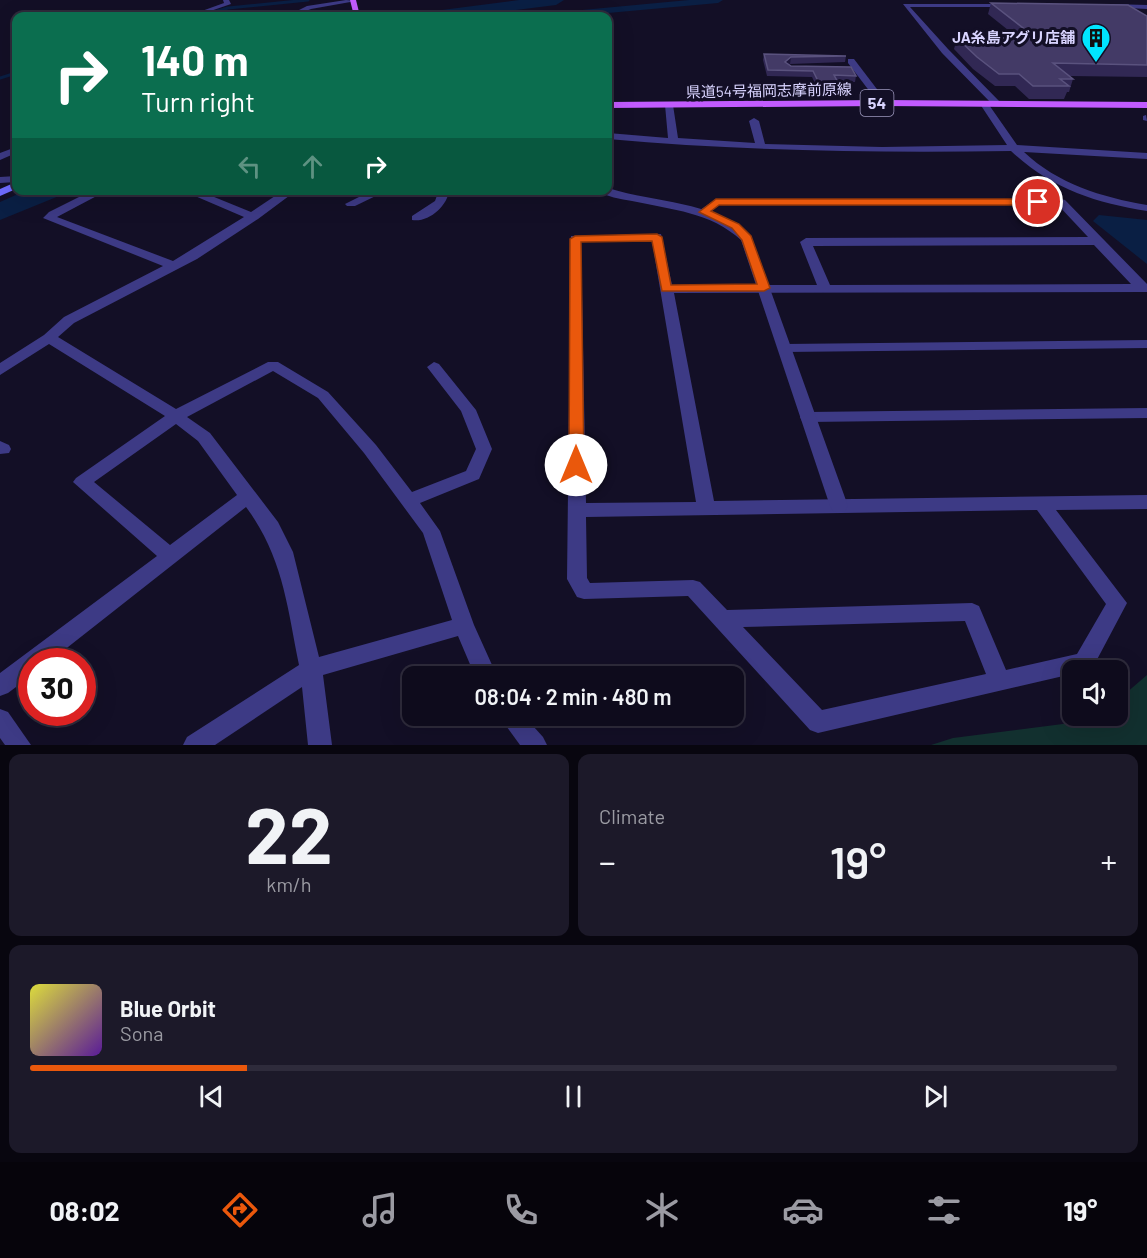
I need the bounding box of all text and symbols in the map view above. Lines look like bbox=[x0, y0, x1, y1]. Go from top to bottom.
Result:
building icon: JA糸島アグリ店舗 bbox=[1080, 22, 1112, 64]
place label: JA糸島アグリ店舗 bbox=[952, 28, 1075, 46]
text: 140 m bbox=[141, 34, 249, 84]
icon: right bbox=[42, 36, 120, 114]
street label: 県道54号福岡志摩前原線 bbox=[686, 80, 852, 100]
text: Turn right bbox=[141, 85, 255, 117]
road number: 54 bbox=[860, 90, 894, 116]
icon: left bbox=[233, 150, 266, 183]
icon: ahead bbox=[296, 150, 329, 183]
icon: right bbox=[359, 150, 392, 183]
pin bbox=[1012, 176, 1063, 227]
icon: arrive bbox=[1021, 185, 1054, 218]
position arrow bbox=[544, 433, 608, 497]
speed limit sign: 30 bbox=[18, 648, 96, 726]
map controls bbox=[1062, 660, 1128, 726]
button: sound bbox=[1062, 660, 1128, 726]
text: 08:04 · 2 min · 480 m bbox=[474, 683, 672, 709]
text: 22 bbox=[245, 786, 333, 880]
text: Climate bbox=[599, 804, 665, 828]
text: 19° bbox=[830, 834, 886, 888]
text: − bbox=[599, 841, 616, 881]
text: + bbox=[1101, 841, 1117, 881]
text: km/h bbox=[266, 872, 312, 896]
text: Blue Orbit bbox=[120, 995, 216, 1021]
text: Sona bbox=[120, 1021, 164, 1045]
icon: previous bbox=[195, 1080, 228, 1113]
icon: pause bbox=[557, 1080, 590, 1113]
icon: next bbox=[919, 1080, 952, 1113]
icon: directions bbox=[219, 1189, 261, 1231]
icon: music bbox=[359, 1189, 401, 1231]
icon: phone bbox=[500, 1189, 542, 1231]
icon: climate bbox=[641, 1189, 683, 1231]
icon: car bbox=[782, 1189, 824, 1231]
icon: filters bbox=[923, 1189, 965, 1231]
text: 08:02 bbox=[49, 1194, 120, 1226]
text: 19° bbox=[1063, 1194, 1098, 1226]

